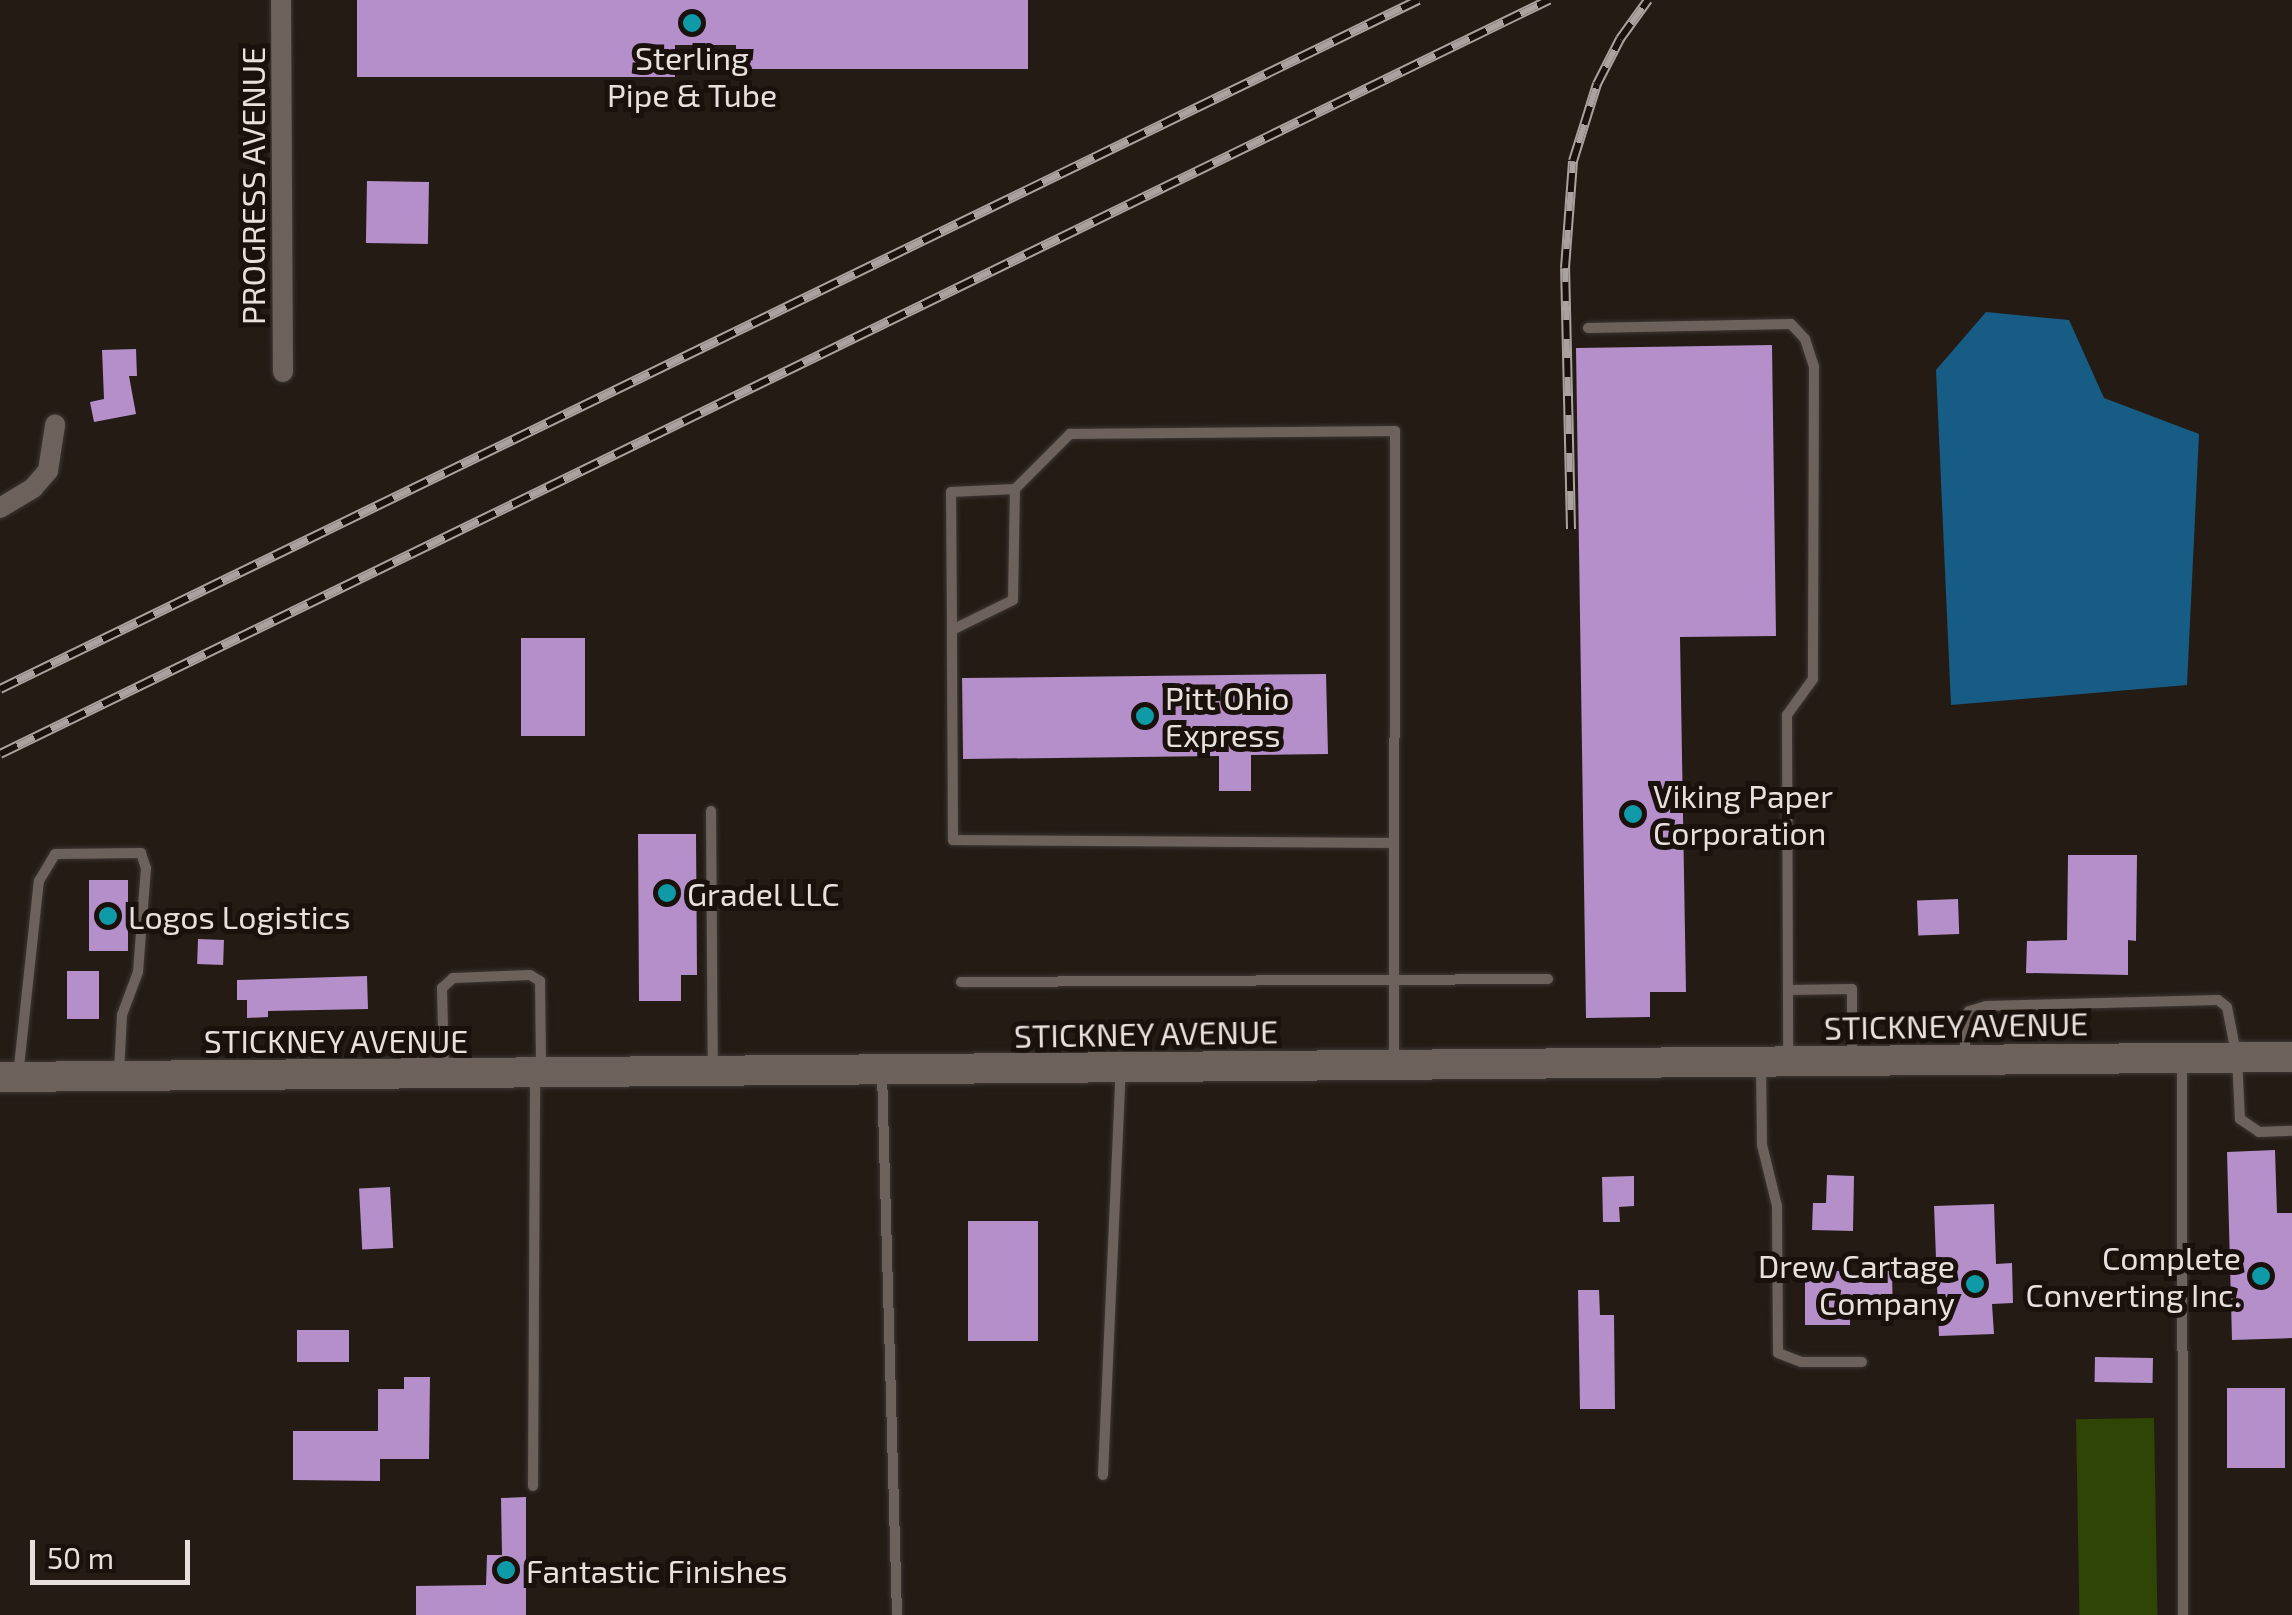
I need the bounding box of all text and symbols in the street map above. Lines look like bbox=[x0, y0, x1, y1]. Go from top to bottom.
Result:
marker: Sterling Pipe & Tube bbox=[681, 12, 703, 34]
place label: Sterling Pipe & Tube bbox=[607, 39, 777, 114]
street label: PROGRESS AVENUE bbox=[233, 47, 271, 325]
place label: Pitt Ohio Express bbox=[1165, 679, 1289, 754]
marker: Pitt Ohio Express bbox=[1134, 705, 1156, 727]
place label: Viking Paper Corporation bbox=[1653, 777, 1833, 852]
marker: Viking Paper Corporation bbox=[1622, 803, 1644, 825]
place label: Gradel LLC bbox=[687, 874, 840, 912]
marker: Gradel LLC bbox=[656, 882, 678, 904]
place label: Logos Logistics bbox=[128, 897, 350, 935]
marker: Logos Logistics bbox=[97, 905, 119, 927]
street label: STICKNEY AVENUE bbox=[1823, 1003, 2089, 1047]
street label: STICKNEY AVENUE bbox=[1013, 1011, 1279, 1055]
street label: STICKNEY AVENUE bbox=[203, 1021, 469, 1059]
place label: Complete Converting Inc. bbox=[2026, 1239, 2241, 1314]
place label: Drew Cartage Company bbox=[1757, 1247, 1955, 1322]
marker: Complete Converting Inc. bbox=[2250, 1265, 2272, 1287]
marker: Drew Cartage Company bbox=[1964, 1273, 1986, 1295]
scale bar bbox=[35, 1520, 195, 1582]
text: 50 m bbox=[47, 1539, 114, 1575]
place label: Fantastic Finishes bbox=[526, 1551, 788, 1589]
marker: Fantastic Finishes bbox=[495, 1559, 517, 1581]

